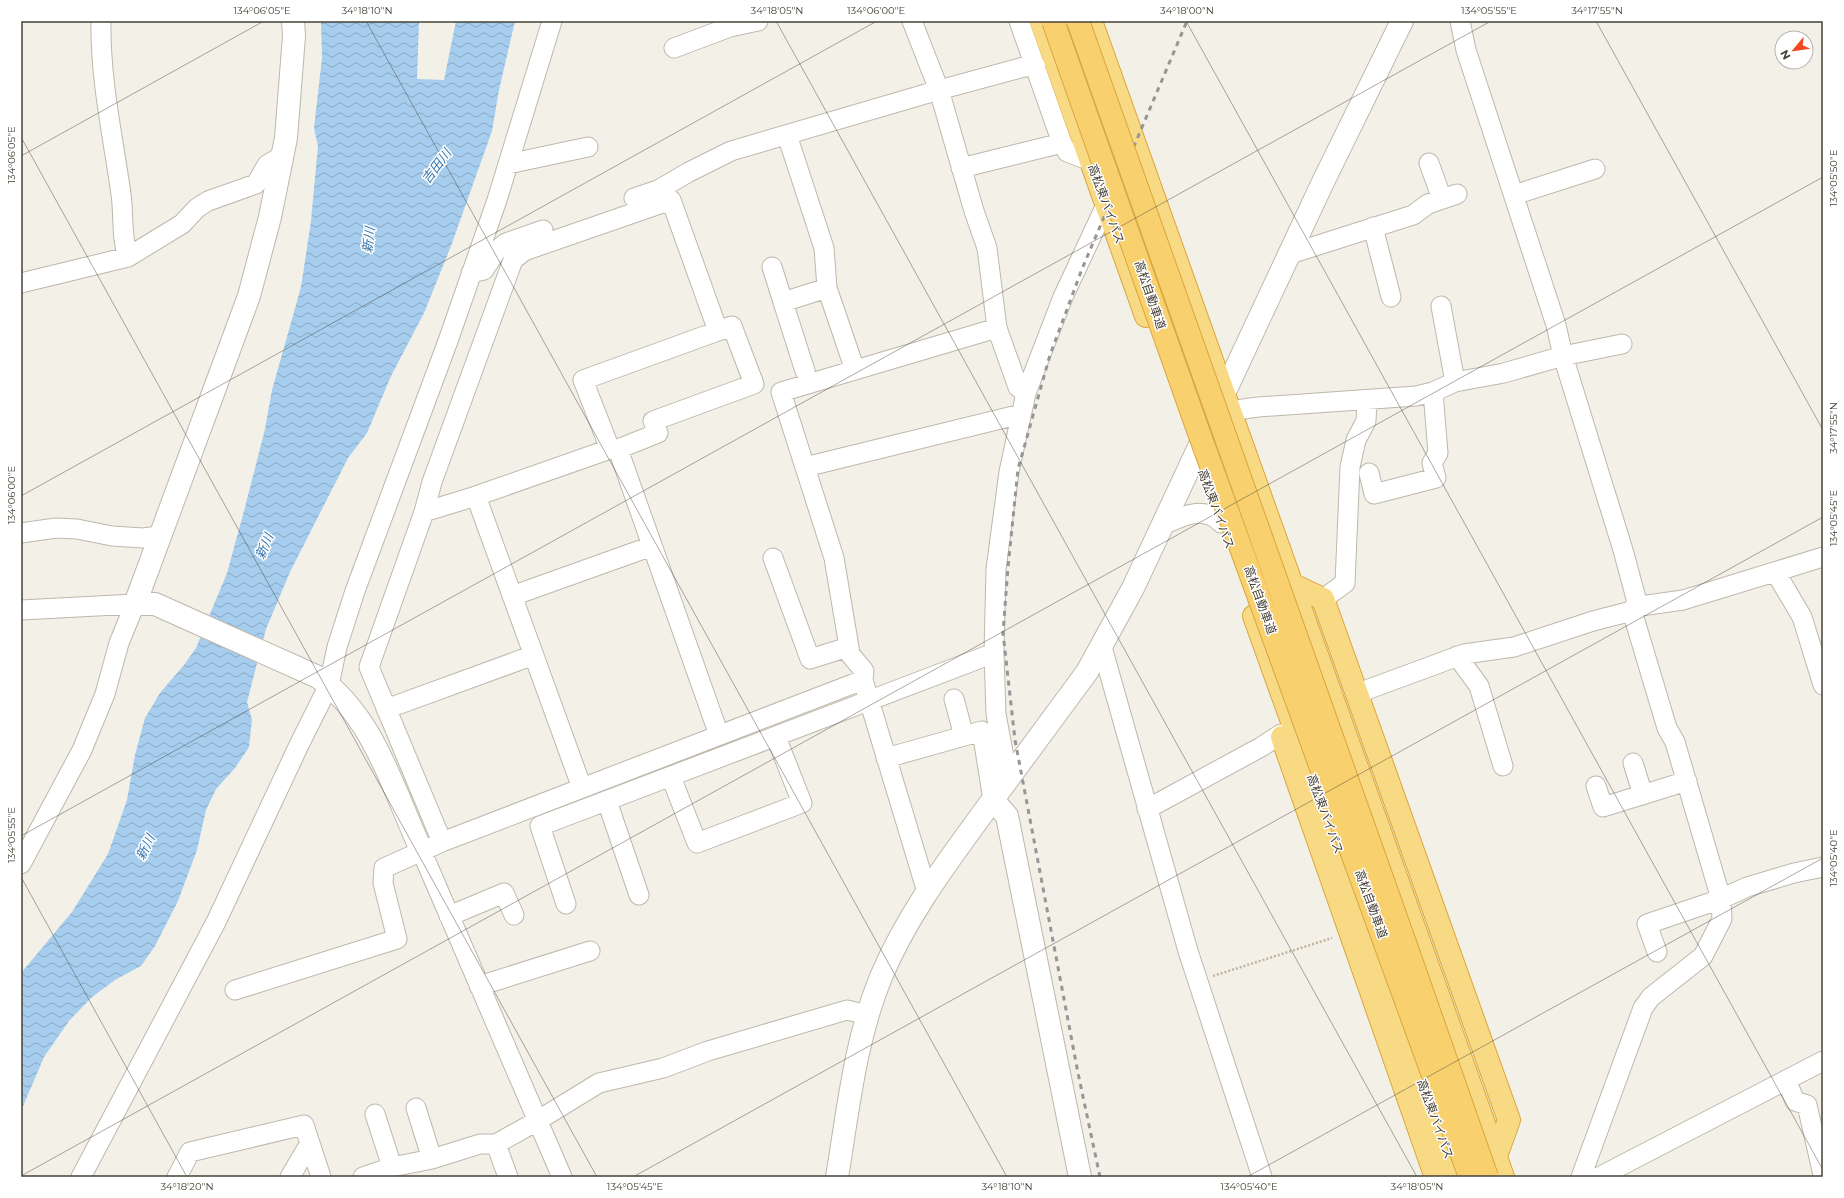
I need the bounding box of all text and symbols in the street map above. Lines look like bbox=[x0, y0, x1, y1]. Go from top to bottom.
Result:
text: 134°06'05"E bbox=[233, 4, 291, 17]
text: 34°18'10"N bbox=[341, 4, 393, 17]
text: 34°18'05"N bbox=[751, 4, 803, 17]
text: 134°06'00"E bbox=[847, 4, 905, 17]
text: 34°18'00"N bbox=[1160, 4, 1214, 17]
text: 134°05'55"E bbox=[1461, 4, 1517, 17]
text: 34°17'55"N bbox=[1571, 4, 1623, 17]
north arrow bbox=[1774, 30, 1814, 70]
text: N bbox=[1777, 48, 1794, 62]
text: 134°06'05"E bbox=[5, 126, 18, 184]
water label: 吉田川 bbox=[418, 144, 455, 186]
text: 134°05'50"E bbox=[1827, 149, 1840, 206]
street label: 高松東バイパス bbox=[1085, 162, 1128, 246]
water label: 新川 bbox=[358, 224, 378, 254]
street label: 高松自動車道 bbox=[1132, 258, 1169, 331]
text: 34°17'55"N bbox=[1827, 402, 1840, 454]
text: 134°06'00"E bbox=[5, 466, 18, 524]
street label: 高松東バイパス bbox=[1195, 467, 1238, 551]
text: 134°05'45"E bbox=[1827, 490, 1840, 546]
water label: 新川 bbox=[252, 529, 277, 561]
street label: 高松自動車道 bbox=[1241, 563, 1280, 636]
street label: 高松東バイパス bbox=[1304, 772, 1347, 856]
text: 134°05'55"E bbox=[5, 807, 18, 863]
text: 134°05'40"E bbox=[1827, 829, 1840, 887]
water label: 新川 bbox=[132, 830, 159, 862]
street label: 高松自動車道 bbox=[1352, 867, 1391, 940]
street label: 高松東バイパス bbox=[1414, 1077, 1457, 1161]
text: 34°18'20"N bbox=[160, 1180, 214, 1193]
text: 134°05'45"E bbox=[607, 1180, 663, 1193]
text: 34°18'10"N bbox=[981, 1180, 1033, 1193]
text: 134°05'40"E bbox=[1220, 1180, 1278, 1193]
text: 34°18'05"N bbox=[1391, 1180, 1443, 1193]

